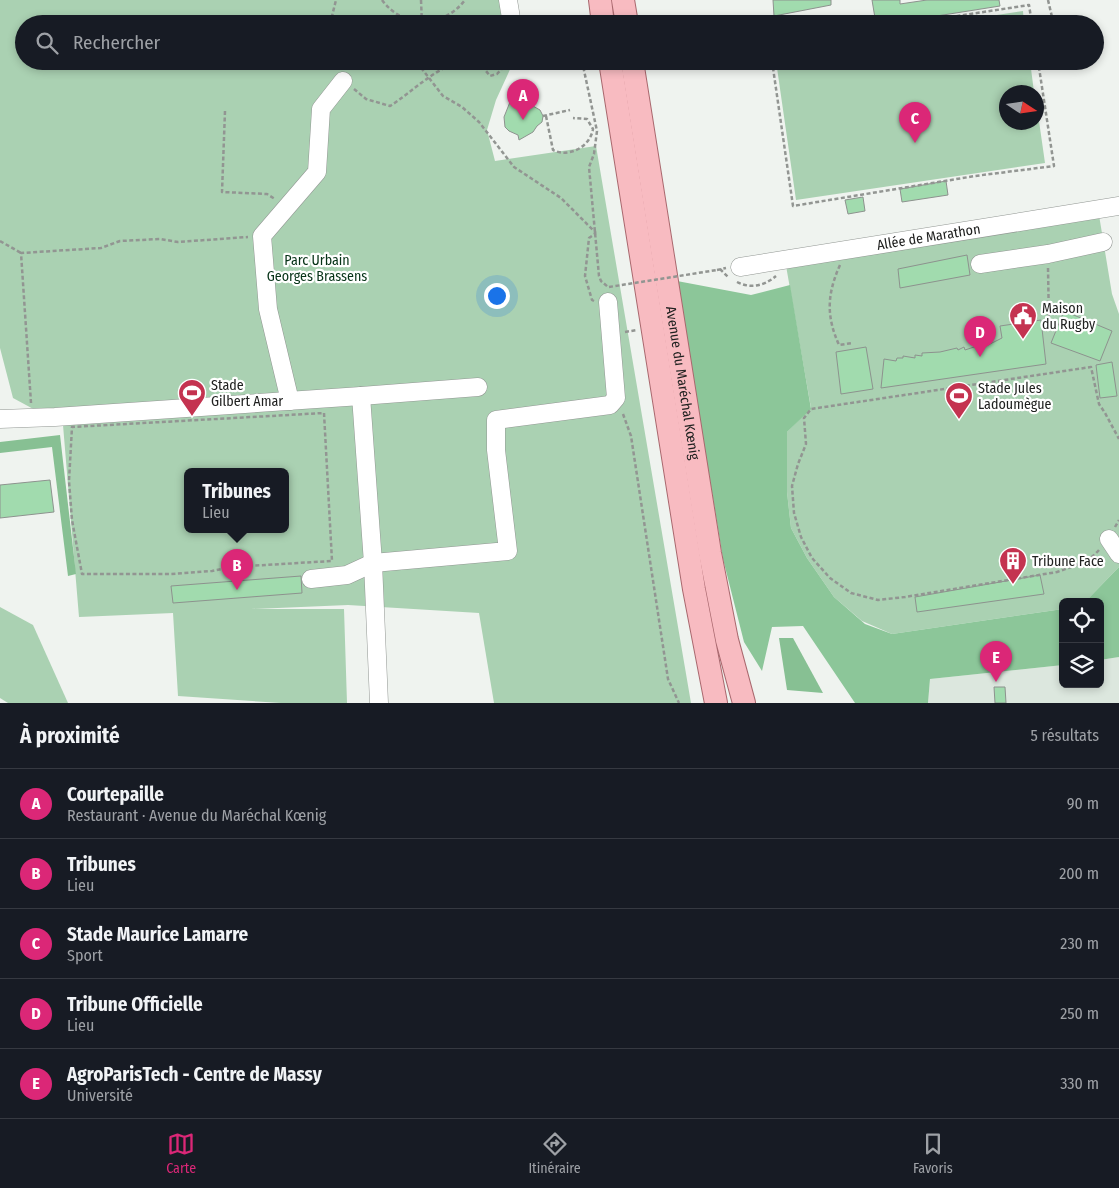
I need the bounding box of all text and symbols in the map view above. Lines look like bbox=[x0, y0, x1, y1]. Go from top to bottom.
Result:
search box bbox=[15, 15, 1104, 70]
icon: search bbox=[33, 29, 61, 57]
text: Rechercher bbox=[73, 31, 160, 54]
pin: A bbox=[507, 79, 539, 120]
north arrow bbox=[999, 85, 1044, 130]
pin: C bbox=[899, 102, 931, 143]
street label: Allée de Marathon bbox=[876, 220, 982, 254]
park label: Parc Urbain Georges Brassens bbox=[267, 252, 367, 285]
your location bbox=[484, 283, 510, 309]
place label: Maison du Rugby bbox=[1042, 300, 1096, 333]
public building icon: Maison du Rugby bbox=[1008, 301, 1038, 340]
street label: Avenue du Maréchal Kœnig bbox=[662, 305, 703, 461]
pin: D bbox=[964, 316, 996, 357]
place label: Stade Gilbert Amar bbox=[211, 377, 283, 410]
sports icon: Stade Gilbert Amar bbox=[177, 378, 207, 417]
place label: Stade Jules Ladoumègue bbox=[978, 380, 1052, 413]
sports icon: Stade Jules Ladoumègue bbox=[944, 381, 974, 420]
popup bbox=[184, 468, 289, 533]
text: Tribunes bbox=[202, 480, 271, 503]
text: Lieu bbox=[202, 503, 230, 522]
building icon: Tribune Face bbox=[998, 546, 1028, 585]
pin: B bbox=[221, 549, 253, 590]
place label: Tribune Face bbox=[1032, 553, 1104, 570]
map controls bbox=[1059, 598, 1104, 688]
button: locate bbox=[1059, 598, 1104, 643]
pin: E bbox=[980, 641, 1012, 682]
button: layers bbox=[1059, 643, 1104, 688]
text: À proximité bbox=[20, 723, 120, 749]
text: 5 résultats bbox=[1030, 726, 1099, 745]
text: Courtepaille bbox=[67, 783, 164, 806]
text: A bbox=[32, 794, 40, 813]
text: 90 m bbox=[1067, 794, 1099, 813]
text: Restaurant · Avenue du Maréchal Kœnig bbox=[67, 806, 326, 825]
text: Tribunes bbox=[67, 853, 136, 876]
text: B bbox=[32, 864, 40, 883]
text: 200 m bbox=[1059, 864, 1099, 883]
text: Lieu bbox=[67, 876, 94, 895]
text: Stade Maurice Lamarre bbox=[67, 923, 248, 946]
text: C bbox=[32, 934, 40, 953]
text: 230 m bbox=[1060, 934, 1099, 953]
text: Sport bbox=[67, 946, 103, 965]
text: Tribune Officielle bbox=[67, 993, 203, 1016]
text: D bbox=[31, 1004, 41, 1023]
text: 250 m bbox=[1060, 1004, 1099, 1023]
text: Lieu bbox=[67, 1016, 94, 1035]
text: AgroParisTech - Centre de Massy bbox=[67, 1063, 322, 1086]
text: E bbox=[32, 1074, 40, 1093]
text: 330 m bbox=[1060, 1074, 1099, 1093]
text: Université bbox=[67, 1086, 133, 1105]
tab: Carte bbox=[166, 1130, 196, 1177]
tab: Itinéraire bbox=[528, 1130, 581, 1177]
tab: Favoris bbox=[913, 1130, 953, 1177]

